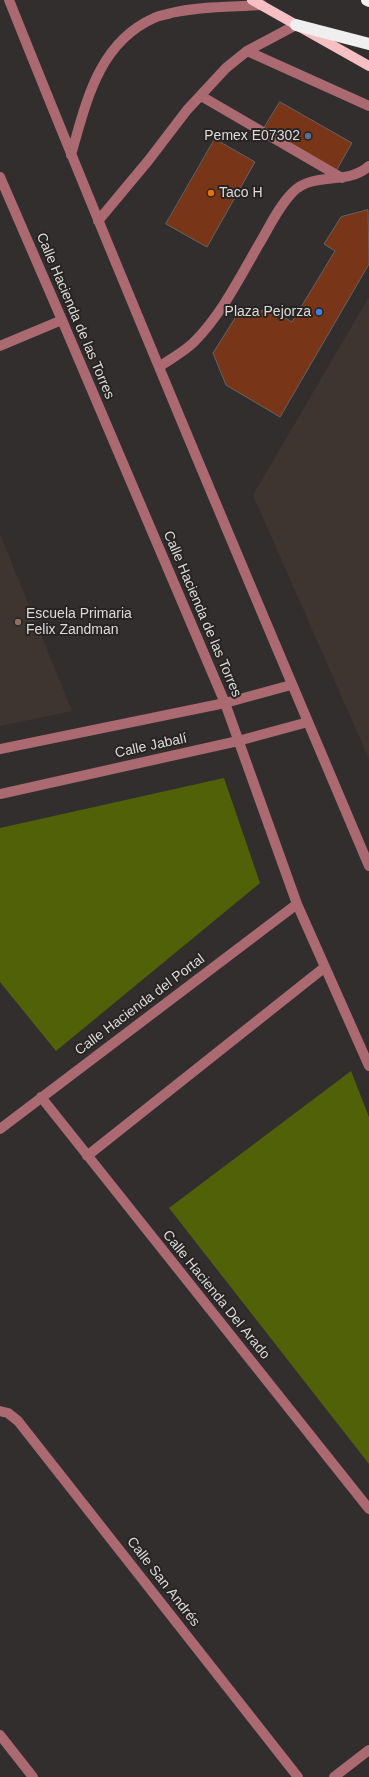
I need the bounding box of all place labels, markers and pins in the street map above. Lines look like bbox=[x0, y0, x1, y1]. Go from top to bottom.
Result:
place label: Pemex E07302 bbox=[204, 128, 300, 144]
marker: Pemex E07302 bbox=[303, 131, 313, 141]
place label: Taco H bbox=[219, 185, 263, 201]
marker: Taco H bbox=[206, 188, 216, 198]
place label: Plaza Pejorza bbox=[225, 304, 311, 320]
marker: Plaza Pejorza bbox=[314, 307, 324, 317]
place label: Escuela Primaria Felix Zandman bbox=[26, 606, 132, 638]
marker: Escuela Primaria Felix Zandman bbox=[13, 617, 23, 627]

